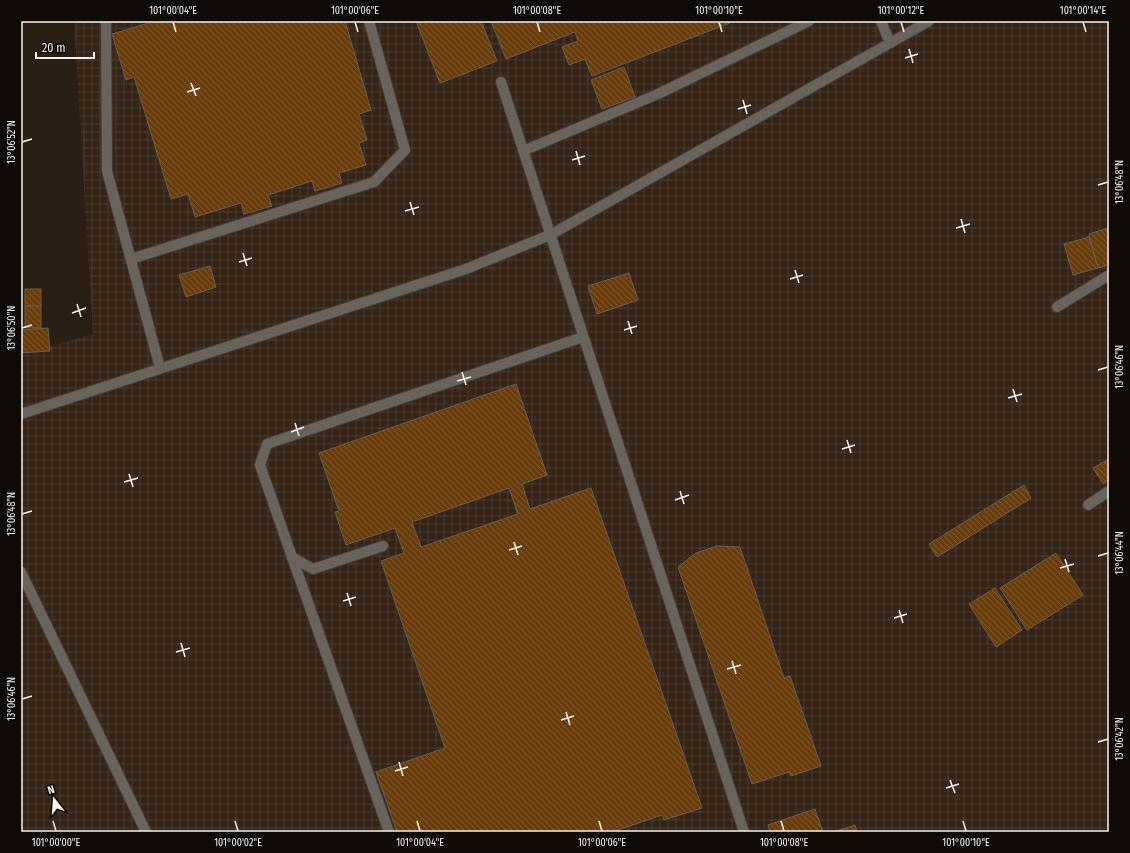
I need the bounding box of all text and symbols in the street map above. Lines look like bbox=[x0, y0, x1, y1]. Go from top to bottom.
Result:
text: 101°00'04"E bbox=[149, 5, 197, 17]
text: 101°00'06"E bbox=[331, 5, 379, 17]
text: 101°00'08"E bbox=[513, 5, 561, 17]
text: 101°00'10"E bbox=[695, 5, 743, 17]
text: 101°00'12"E bbox=[878, 5, 925, 17]
text: 101°00'14"E bbox=[1060, 5, 1107, 17]
scale bar bbox=[36, 34, 94, 60]
text: 20 m bbox=[42, 41, 66, 55]
text: 13°06'52"N bbox=[6, 120, 18, 164]
text: 13°06'48"N bbox=[1114, 160, 1126, 204]
text: 13°06'50"N bbox=[6, 306, 18, 350]
text: 13°06'46"N bbox=[1114, 345, 1126, 389]
text: 13°06'48"N bbox=[6, 492, 18, 536]
text: 13°06'44"N bbox=[1114, 531, 1126, 575]
text: 13°06'46"N bbox=[6, 677, 18, 721]
text: 13°06'42"N bbox=[1114, 717, 1126, 761]
north arrow bbox=[34, 779, 74, 819]
text: N bbox=[46, 783, 56, 797]
text: 101°00'00"E bbox=[32, 837, 81, 849]
text: 101°00'02"E bbox=[214, 837, 262, 849]
text: 101°00'04"E bbox=[396, 837, 444, 849]
text: 101°00'06"E bbox=[578, 837, 626, 849]
text: 101°00'08"E bbox=[760, 837, 808, 849]
text: 101°00'10"E bbox=[942, 837, 990, 849]

